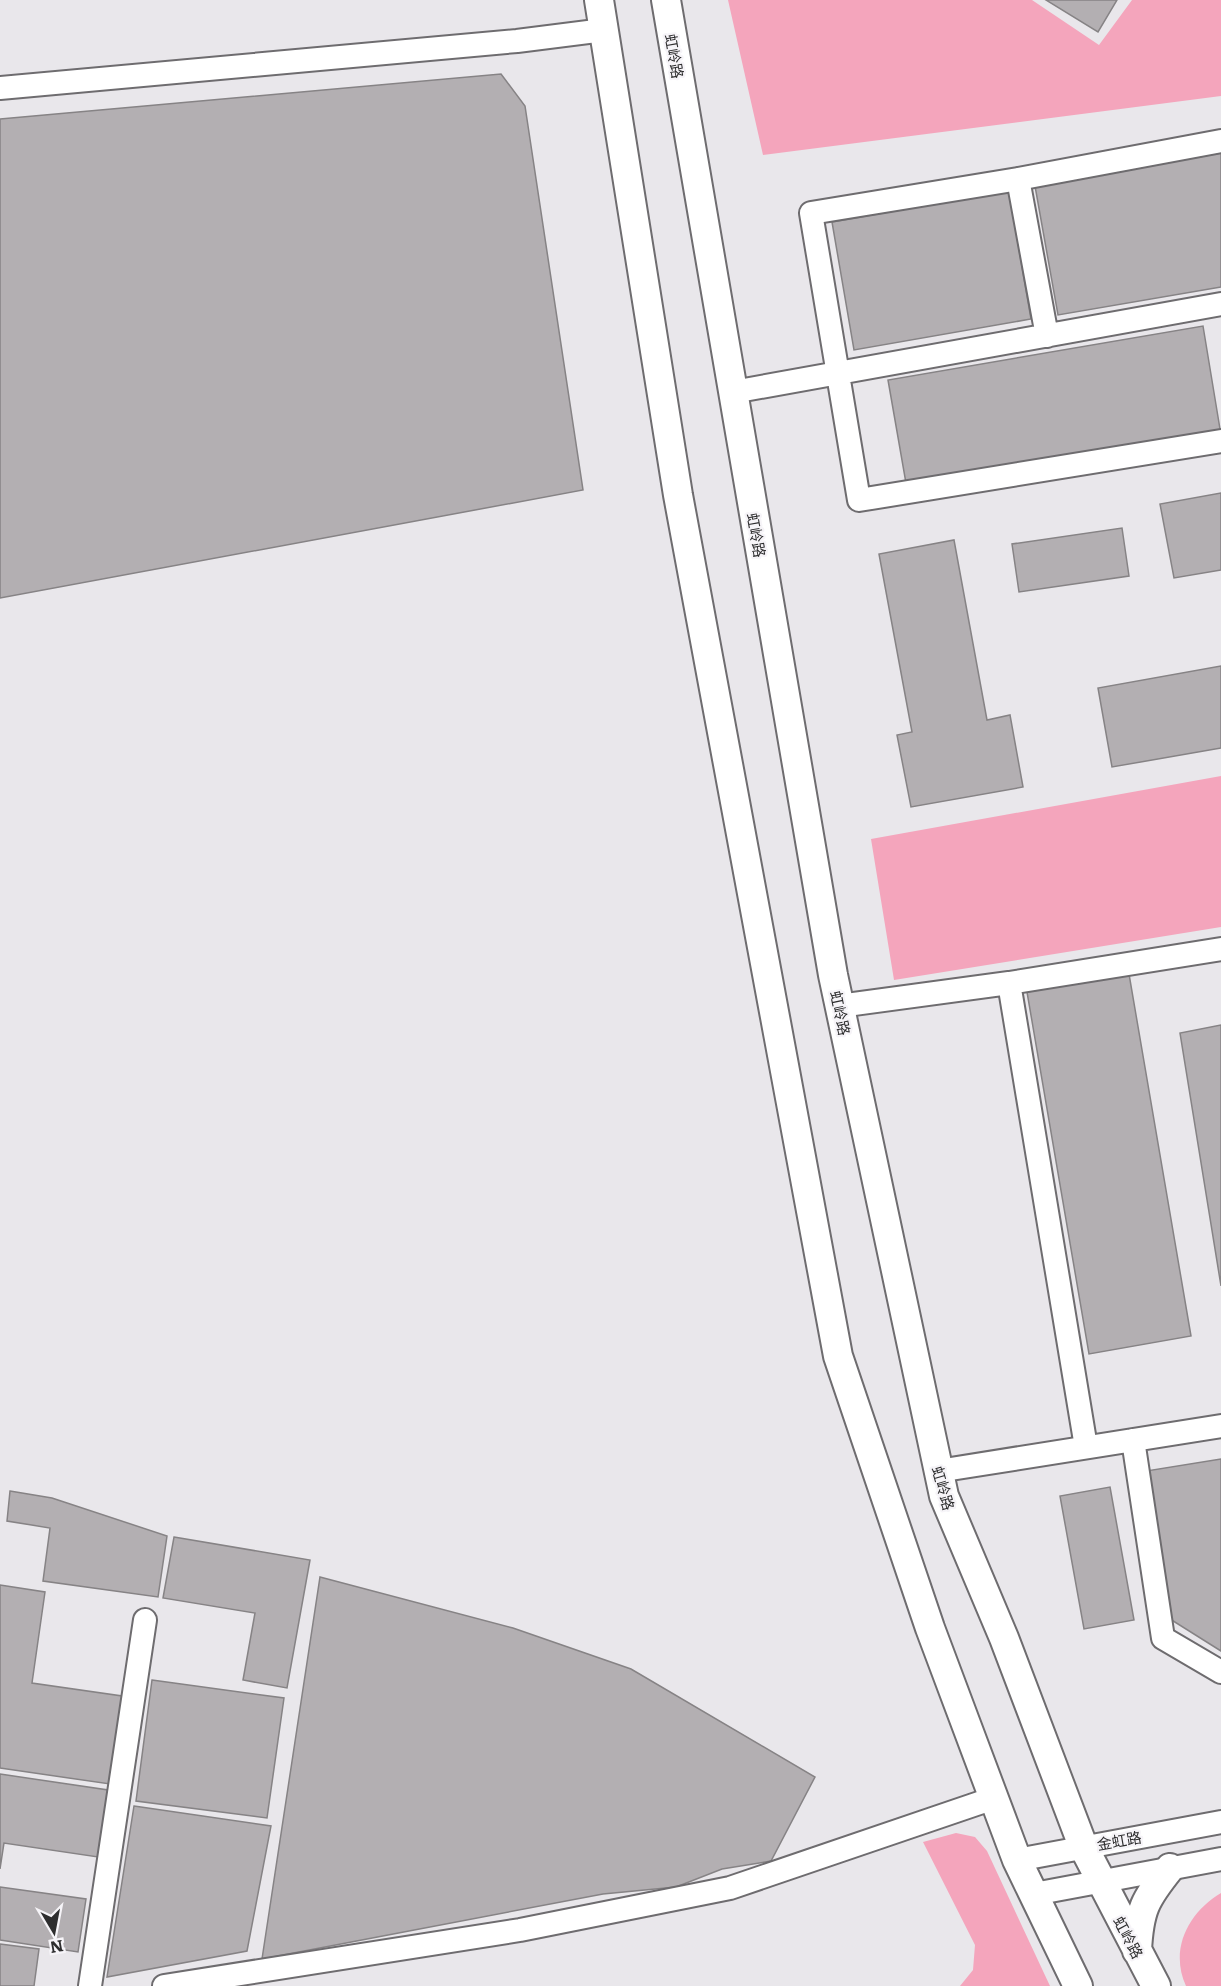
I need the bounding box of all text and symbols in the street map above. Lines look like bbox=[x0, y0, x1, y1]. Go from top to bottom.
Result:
street label: 虹岭路 bbox=[660, 32, 690, 80]
street label: 虹岭路 bbox=[742, 511, 772, 559]
street label: 虹岭路 bbox=[825, 989, 857, 1037]
street label: 虹岭路 bbox=[927, 1463, 961, 1513]
street label: 金虹路 bbox=[1095, 1825, 1143, 1855]
north arrow bbox=[24, 1902, 84, 1962]
street label: 虹岭路 bbox=[1108, 1912, 1150, 1962]
text: N bbox=[48, 1935, 65, 1961]

